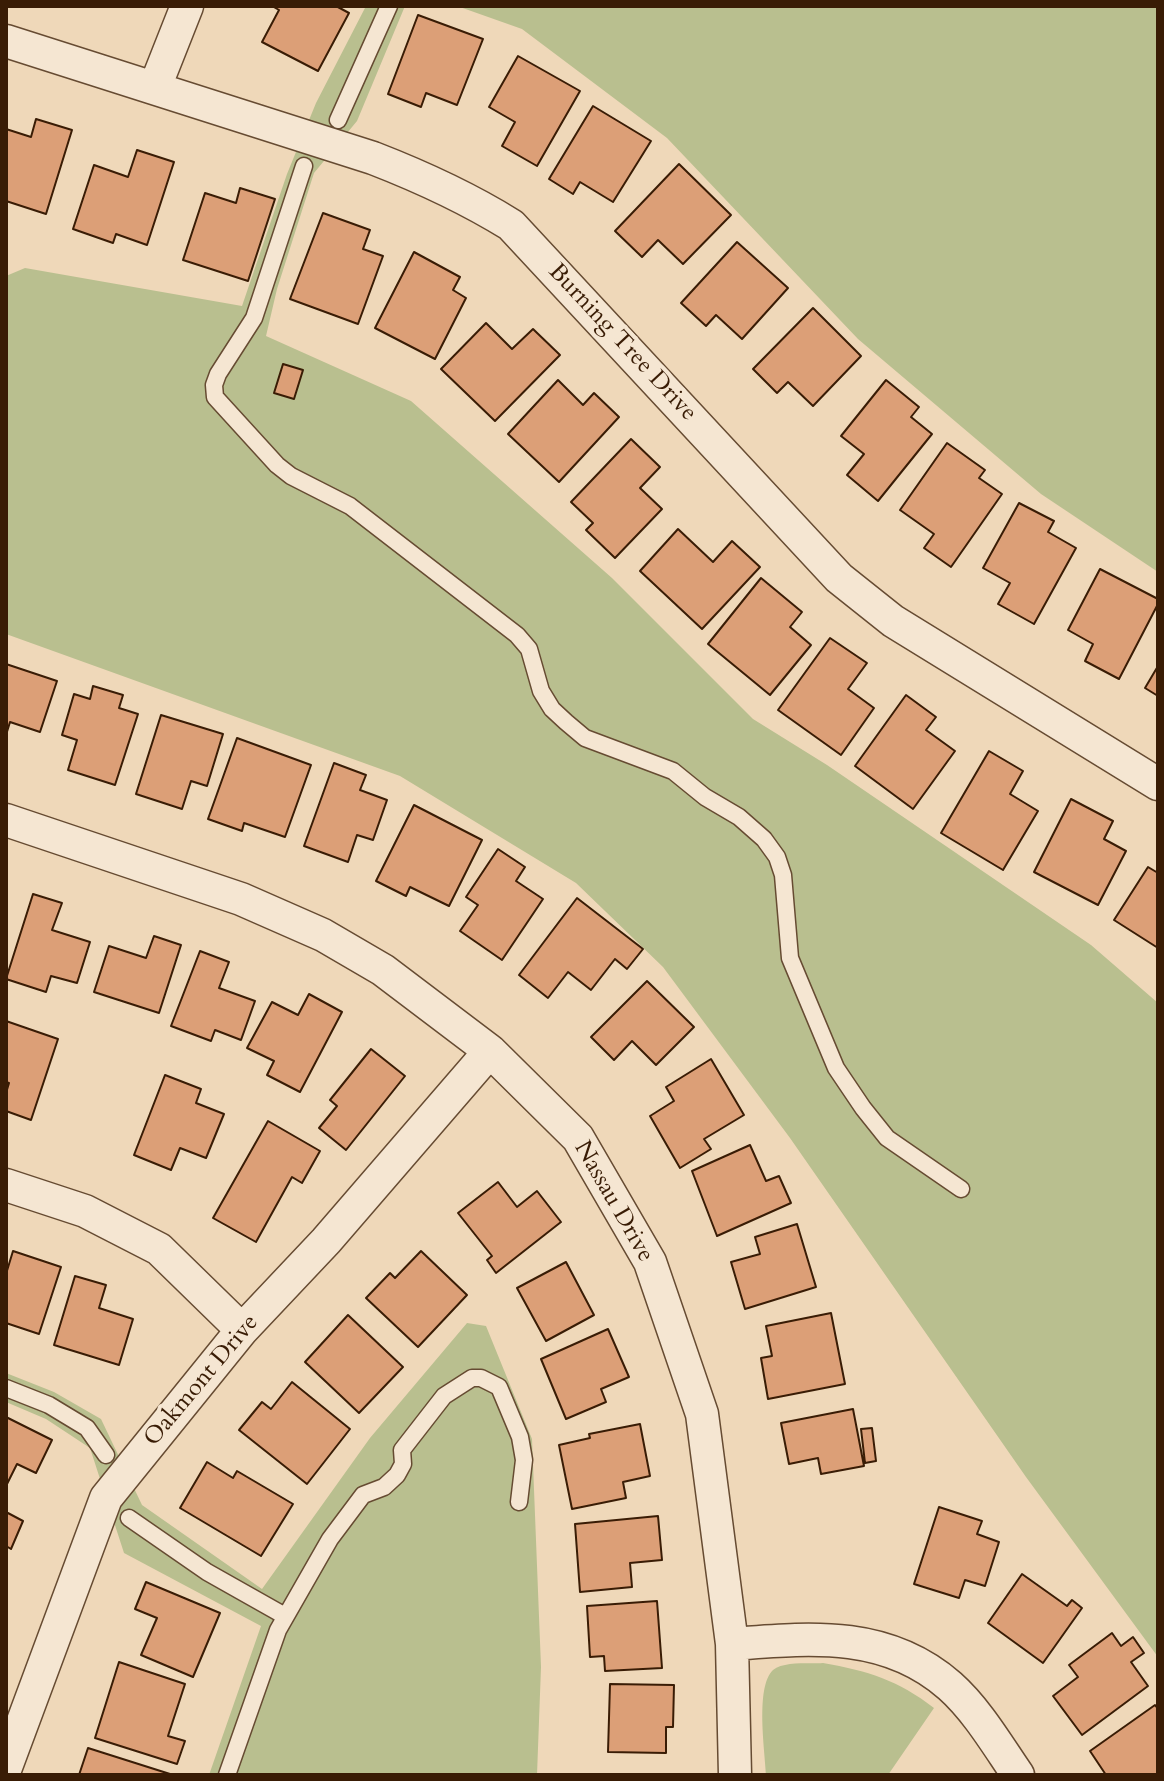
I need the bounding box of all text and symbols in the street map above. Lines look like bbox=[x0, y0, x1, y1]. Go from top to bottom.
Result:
street label: Burning Tree Drive bbox=[542, 258, 702, 428]
street label: Nassau Drive bbox=[567, 1136, 659, 1268]
street label: Oakmont Drive bbox=[139, 1309, 265, 1453]

